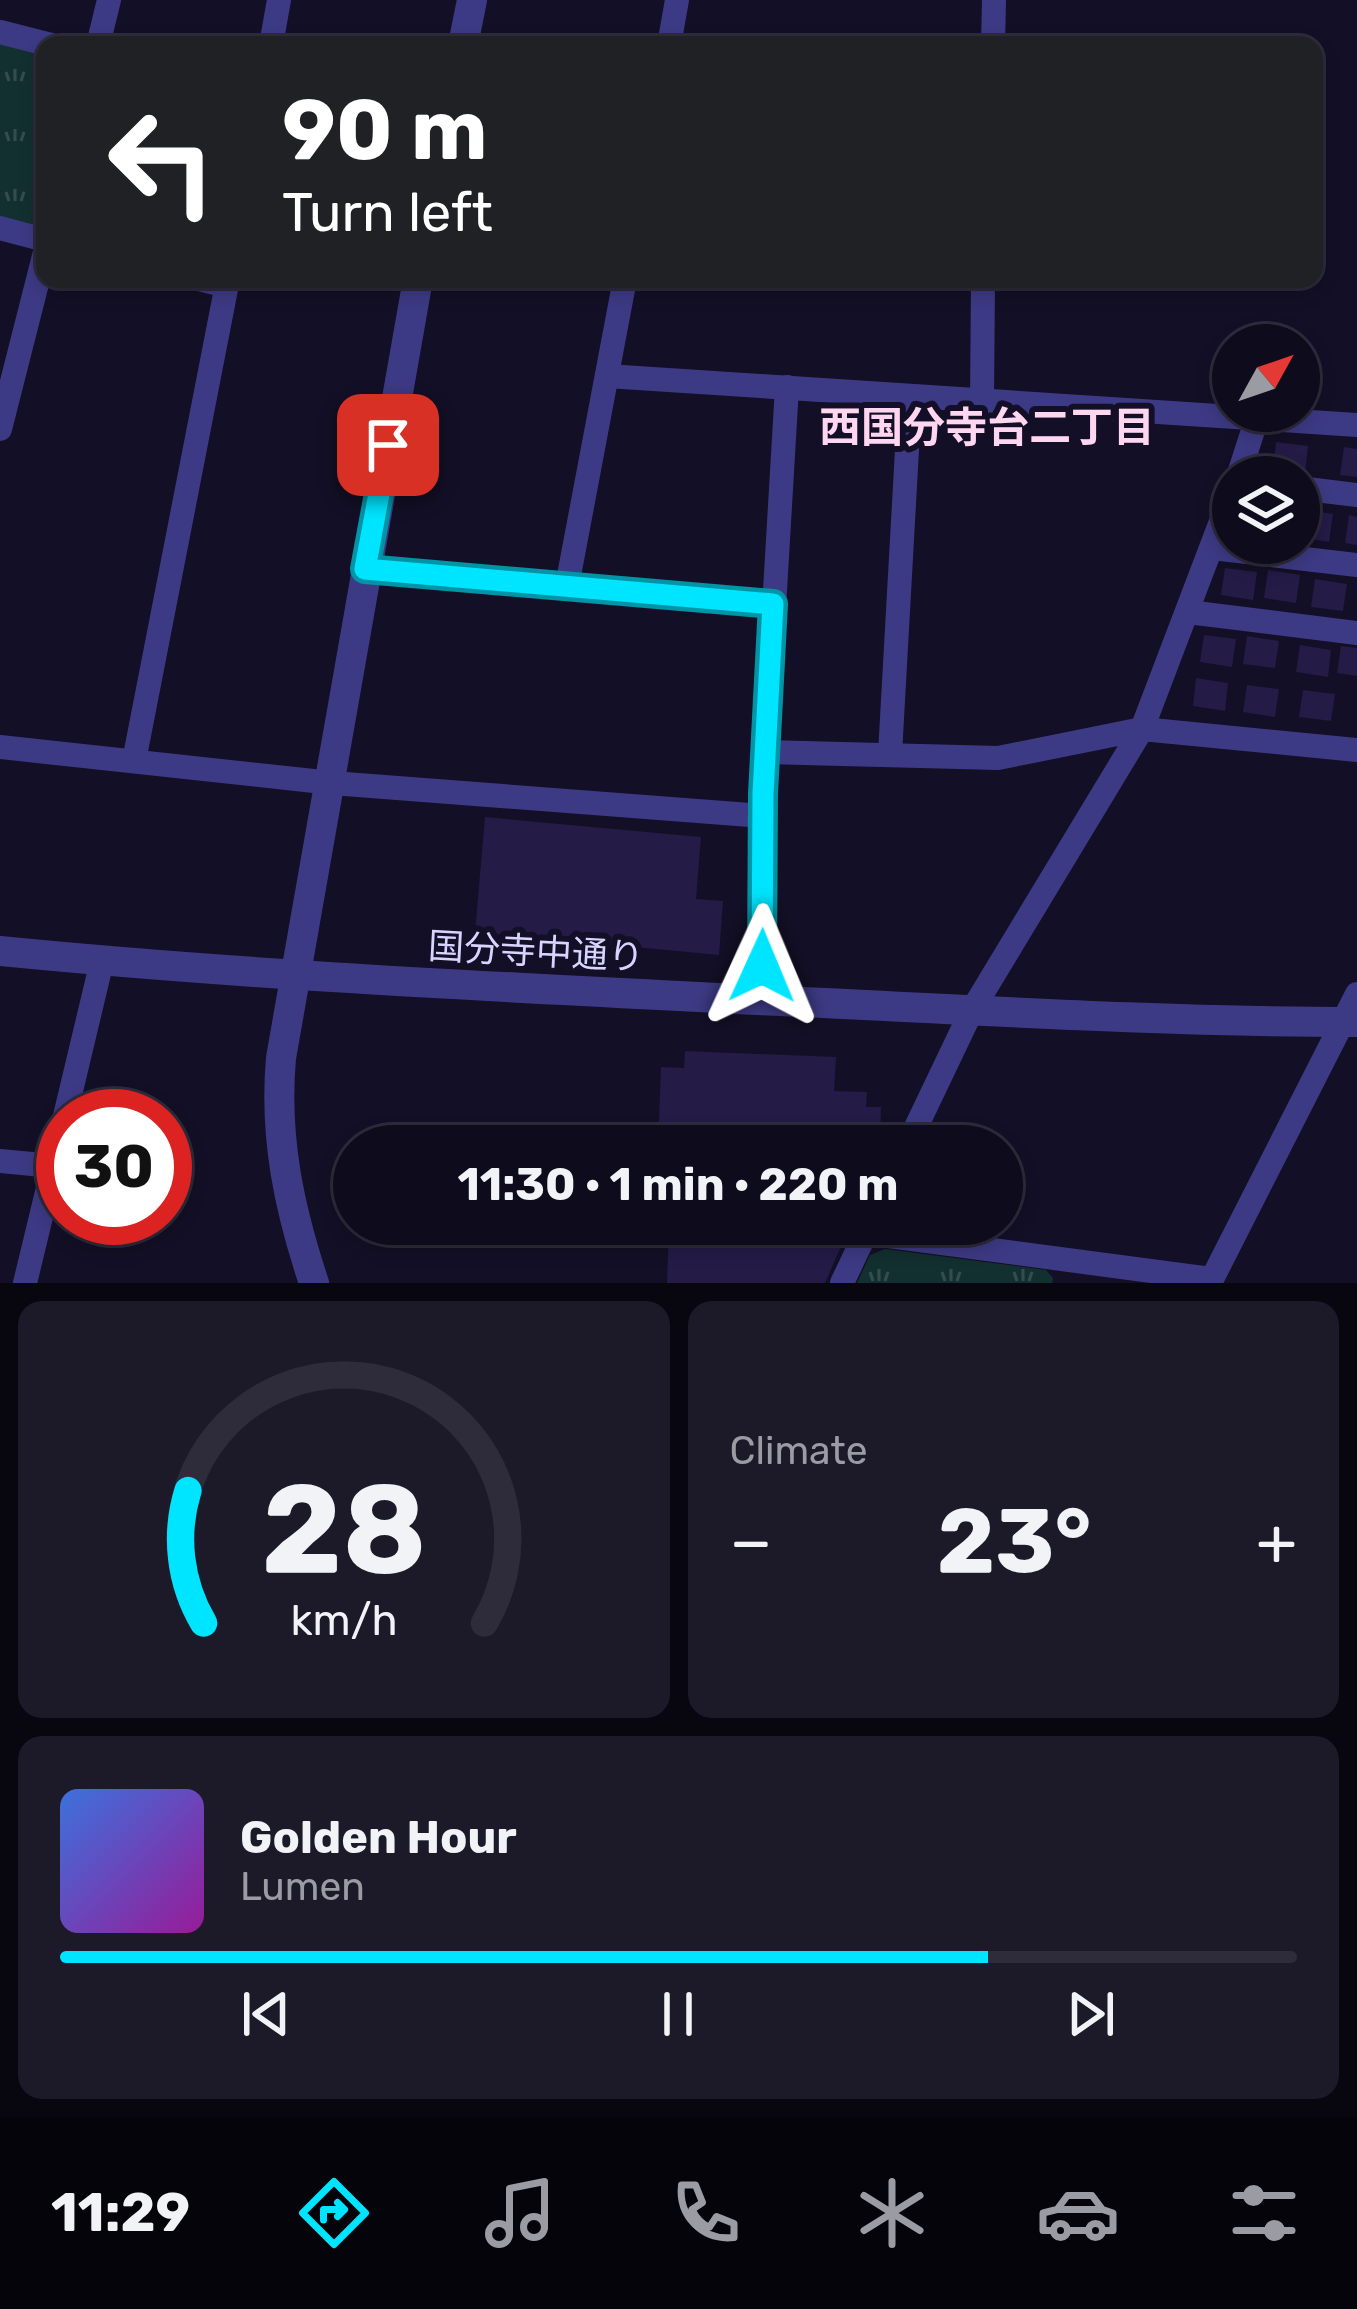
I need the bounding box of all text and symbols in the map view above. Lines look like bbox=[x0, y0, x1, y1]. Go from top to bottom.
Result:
text: 90 m bbox=[282, 80, 488, 180]
icon: left bbox=[84, 84, 240, 240]
text: Turn left bbox=[282, 181, 493, 245]
north arrow bbox=[1212, 324, 1320, 432]
map controls bbox=[1212, 324, 1320, 564]
pin bbox=[337, 394, 439, 496]
district label: 西国分寺台二丁目 bbox=[819, 403, 1155, 453]
icon: arrive bbox=[355, 412, 421, 478]
button: layers bbox=[1212, 456, 1320, 564]
position arrow bbox=[699, 903, 825, 1029]
street label: 国分寺中通り bbox=[427, 924, 645, 979]
speed limit sign: 30 bbox=[36, 1089, 192, 1245]
text: 11:30 · 1 min · 220 m bbox=[457, 1158, 899, 1211]
text: Climate bbox=[730, 1428, 868, 1474]
text: 28 bbox=[261, 1455, 427, 1603]
text: 23° bbox=[937, 1488, 1092, 1595]
text: − bbox=[730, 1502, 772, 1581]
text: + bbox=[1256, 1502, 1297, 1581]
text: km/h bbox=[290, 1594, 397, 1645]
text: Golden Hour bbox=[240, 1811, 517, 1864]
text: Lumen bbox=[240, 1864, 365, 1910]
icon: previous bbox=[233, 1981, 299, 2047]
icon: pause bbox=[645, 1981, 711, 2047]
icon: next bbox=[1058, 1981, 1124, 2047]
icon: directions bbox=[292, 2171, 376, 2255]
icon: music bbox=[478, 2171, 562, 2255]
icon: phone bbox=[664, 2171, 748, 2255]
icon: climate bbox=[850, 2171, 934, 2255]
icon: car bbox=[1036, 2171, 1120, 2255]
icon: filters bbox=[1222, 2171, 1306, 2255]
text: 11:29 bbox=[51, 2181, 190, 2245]

